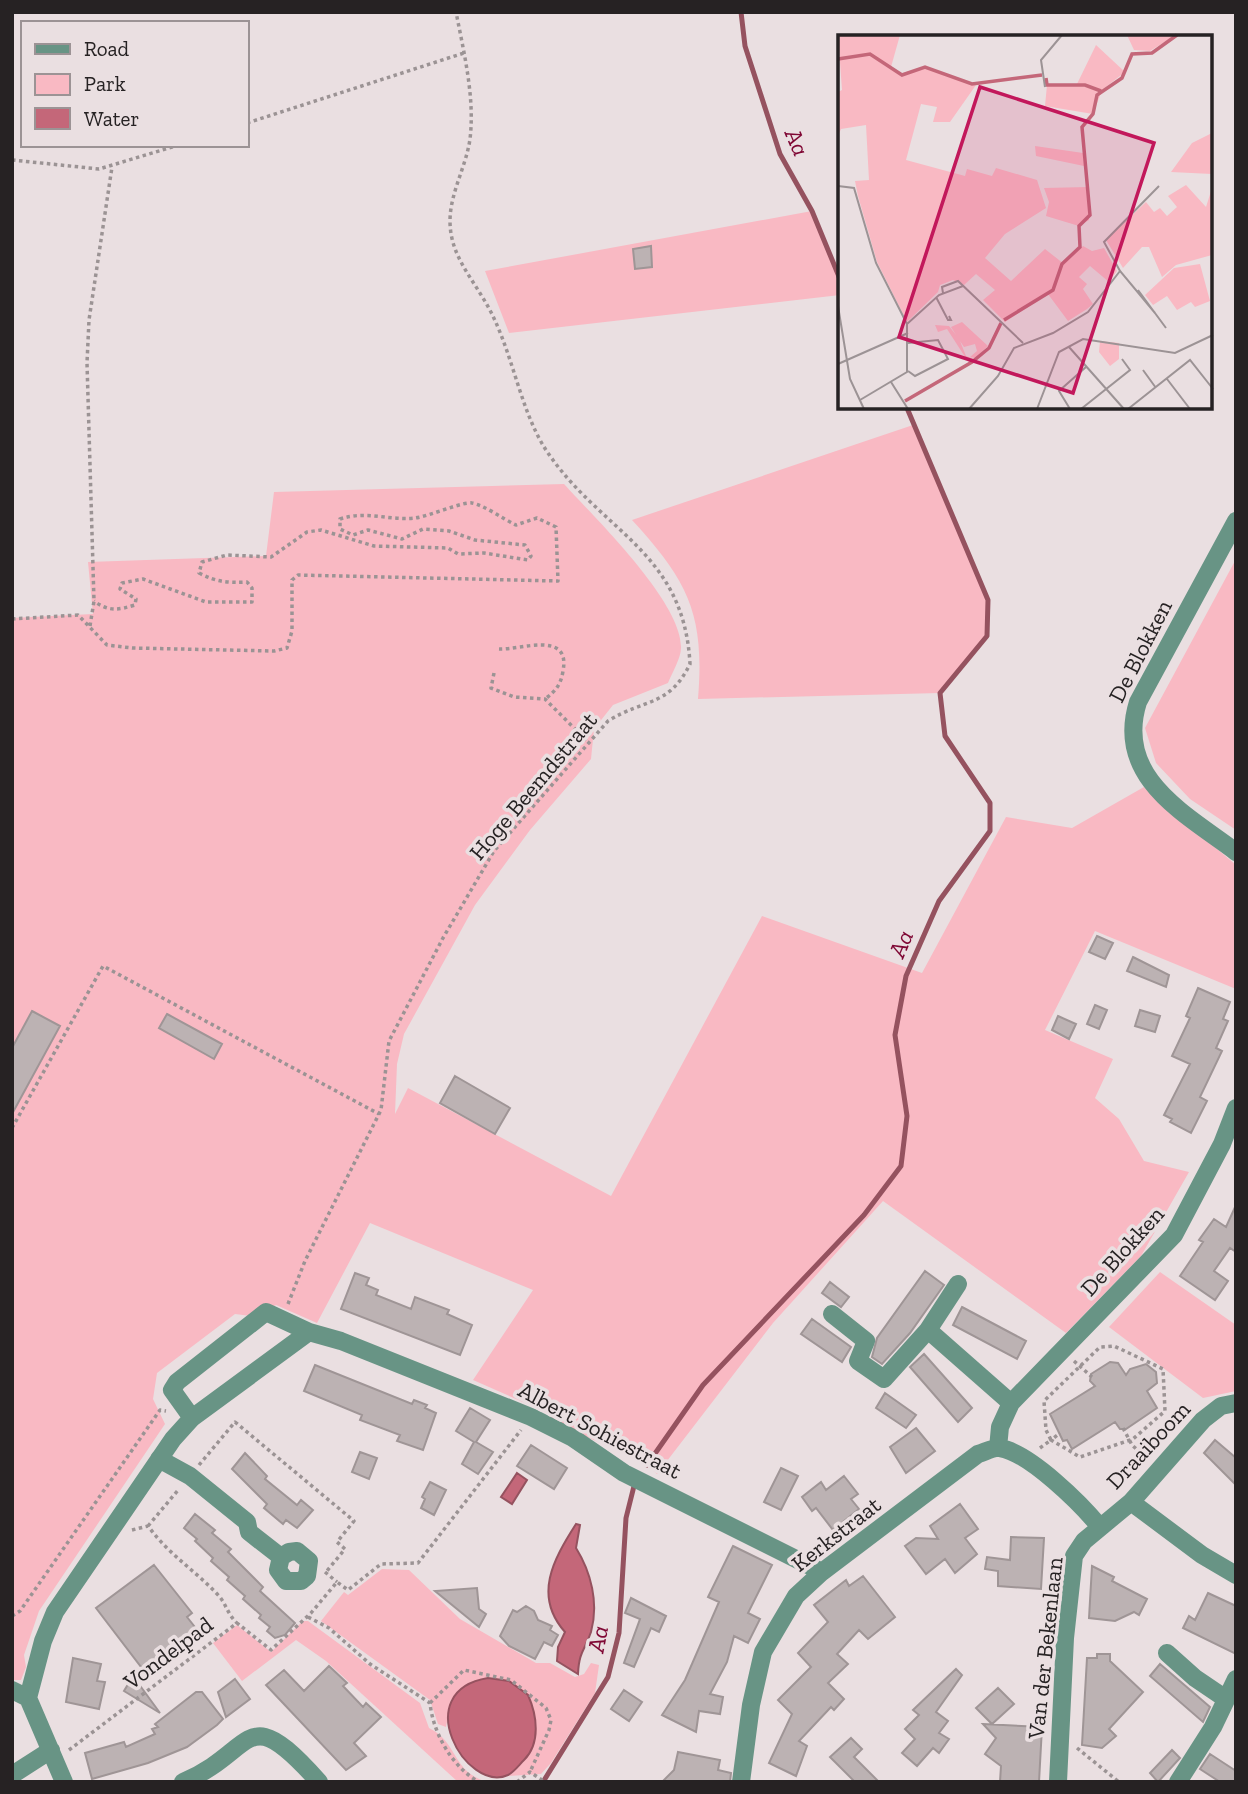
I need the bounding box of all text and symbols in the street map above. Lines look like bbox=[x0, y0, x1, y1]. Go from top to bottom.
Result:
legend bbox=[21, 21, 248, 147]
inset map bbox=[838, 35, 1213, 410]
text: Road bbox=[84, 36, 130, 61]
text: Park bbox=[84, 71, 126, 96]
text: Water bbox=[84, 106, 139, 131]
water label: Aa bbox=[778, 123, 816, 160]
street label: De Blokken bbox=[1102, 595, 1178, 707]
street label: Hoge Beemdstraat bbox=[463, 706, 603, 866]
water label: Aa bbox=[882, 926, 919, 963]
street label: De Blokken bbox=[1074, 1200, 1170, 1302]
street label: Albert Sohiestraat bbox=[514, 1375, 687, 1485]
street label: Draaiboom bbox=[1100, 1395, 1196, 1495]
street label: Kerkstraat bbox=[786, 1490, 887, 1578]
street label: Van der Bekenlaan bbox=[1021, 1556, 1068, 1741]
street label: Vondelpad bbox=[117, 1610, 218, 1696]
water label: Aa bbox=[581, 1623, 614, 1656]

